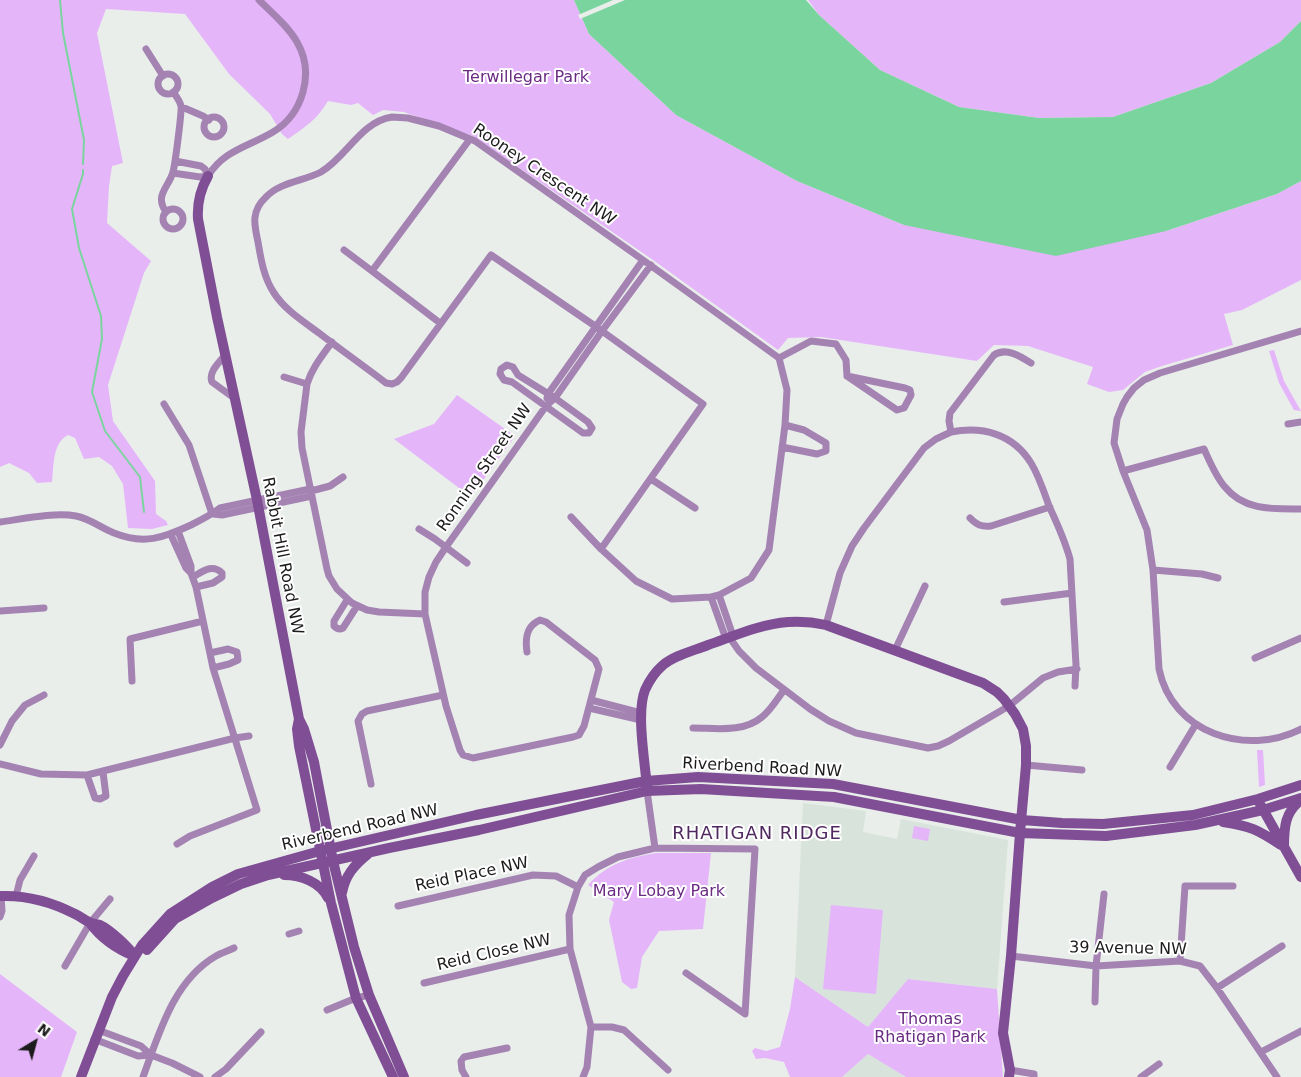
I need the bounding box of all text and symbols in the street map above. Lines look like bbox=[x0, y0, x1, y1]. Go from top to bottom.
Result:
park label: Terwillegar Park bbox=[463, 68, 589, 88]
street label: Rooney Crescent NW bbox=[469, 120, 619, 230]
street label: Ronning Street NW bbox=[434, 400, 536, 536]
street label: Rabbit Hill Road NW bbox=[257, 476, 307, 636]
street label: Riverbend Road NW bbox=[682, 754, 842, 782]
street label: Riverbend Road NW bbox=[280, 801, 440, 855]
district label: RHATIGAN RIDGE bbox=[670, 823, 844, 845]
street label: Reid Place NW bbox=[414, 854, 530, 896]
park label: Mary Lobay Park bbox=[593, 882, 725, 902]
street label: Reid Close NW bbox=[435, 931, 553, 975]
street label: 39 Avenue NW bbox=[1069, 938, 1187, 960]
park label: Thomas Rhatigan Park bbox=[874, 1010, 986, 1048]
north arrow bbox=[10, 1017, 60, 1067]
text: N bbox=[35, 1020, 54, 1040]

